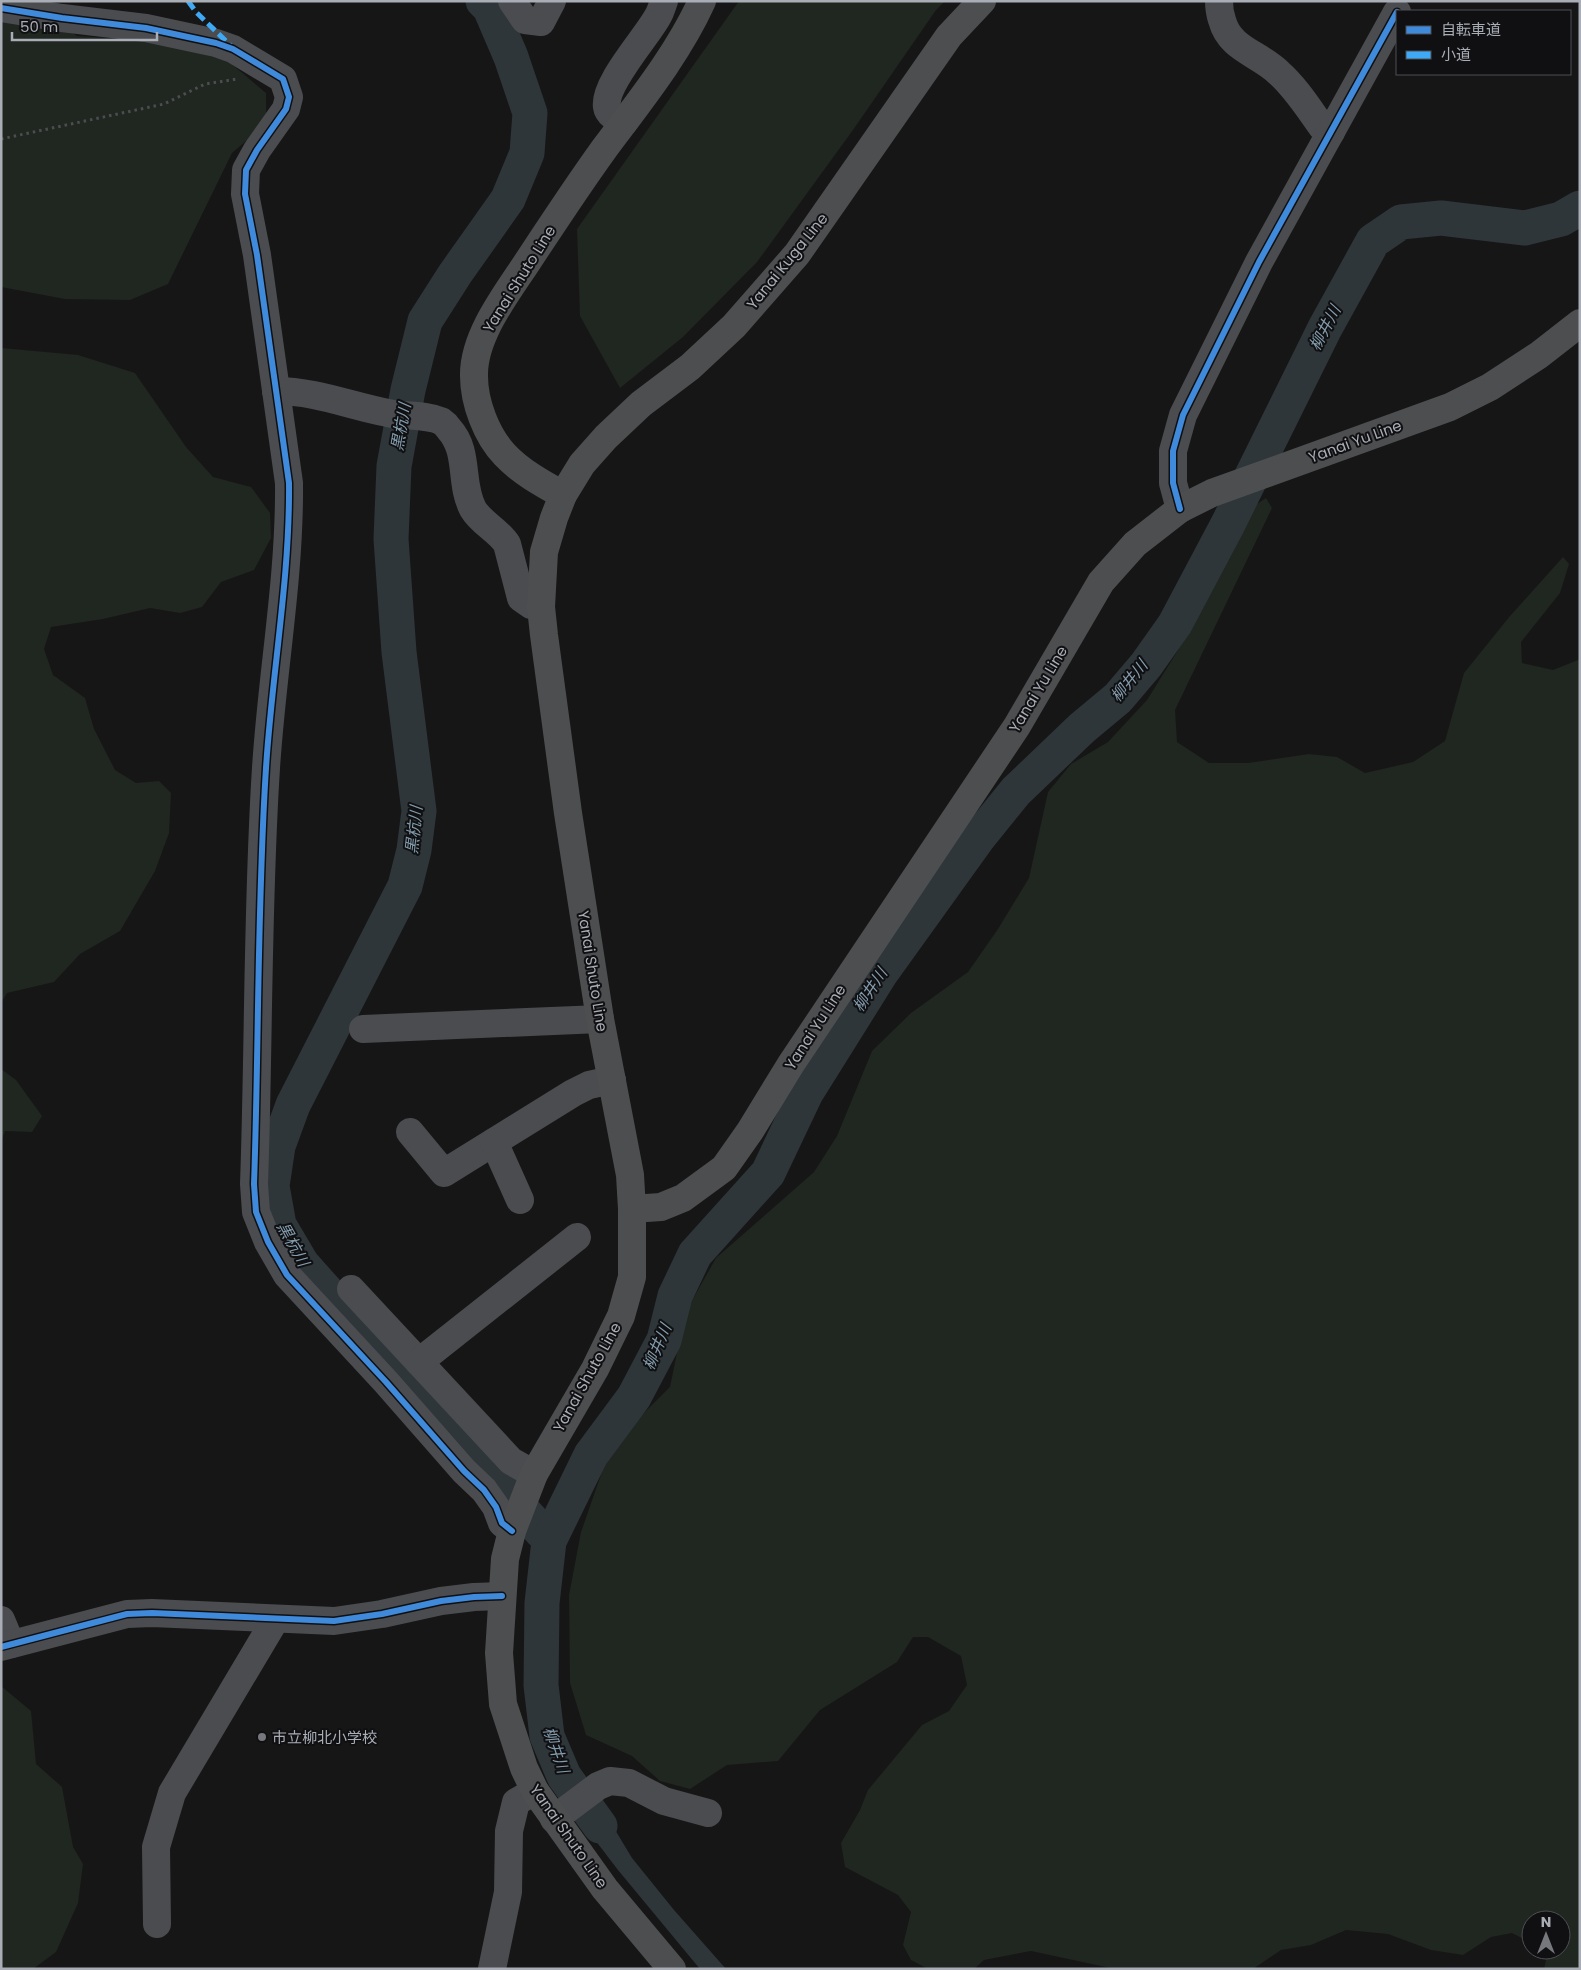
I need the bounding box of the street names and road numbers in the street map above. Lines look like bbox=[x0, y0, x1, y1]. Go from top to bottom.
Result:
street label: Yanai Kuga Line bbox=[742, 208, 832, 314]
street label: Yanai Shuto Line bbox=[478, 221, 560, 337]
street label: Yanai Yu Line bbox=[1305, 414, 1405, 468]
street label: Yanai Yu Line bbox=[1004, 642, 1072, 736]
street label: Yanai Shuto Line bbox=[573, 909, 613, 1033]
street label: Yanai Yu Line bbox=[780, 980, 850, 1074]
street label: Yanai Shuto Line bbox=[548, 1318, 626, 1436]
street label: Yanai Shuto Line bbox=[525, 1780, 613, 1892]

